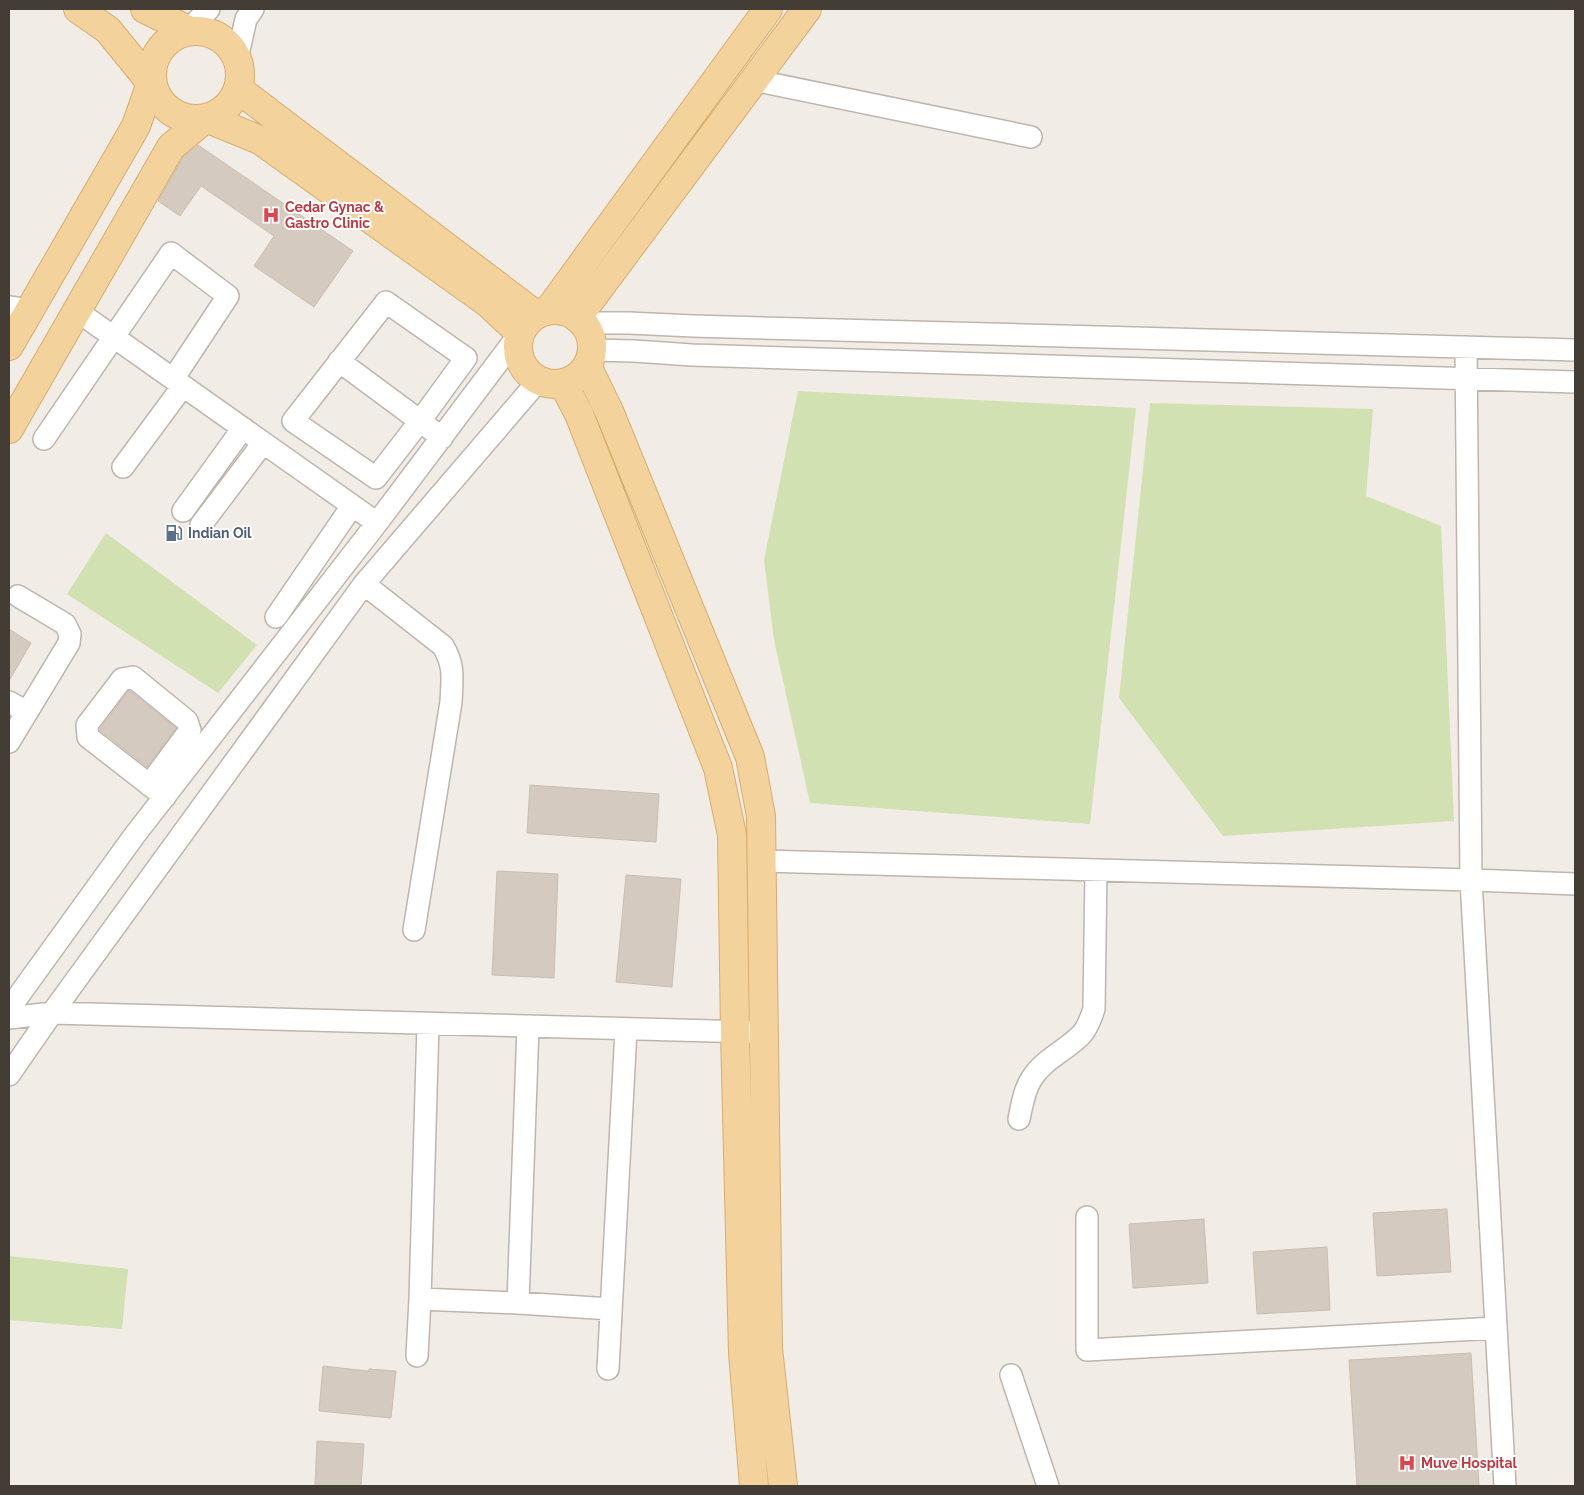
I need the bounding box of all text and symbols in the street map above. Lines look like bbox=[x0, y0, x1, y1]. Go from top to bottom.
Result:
place label: Cedar Gynac & Gastro Clinic bbox=[285, 199, 384, 231]
hospital icon: Cedar Gynac & Gastro Clinic bbox=[261, 205, 281, 225]
fuel station icon: Indian Oil bbox=[164, 523, 184, 543]
place label: Indian Oil bbox=[188, 525, 252, 541]
hospital icon: Muve Hospital bbox=[1397, 1453, 1417, 1473]
place label: Muve Hospital bbox=[1421, 1455, 1517, 1471]

